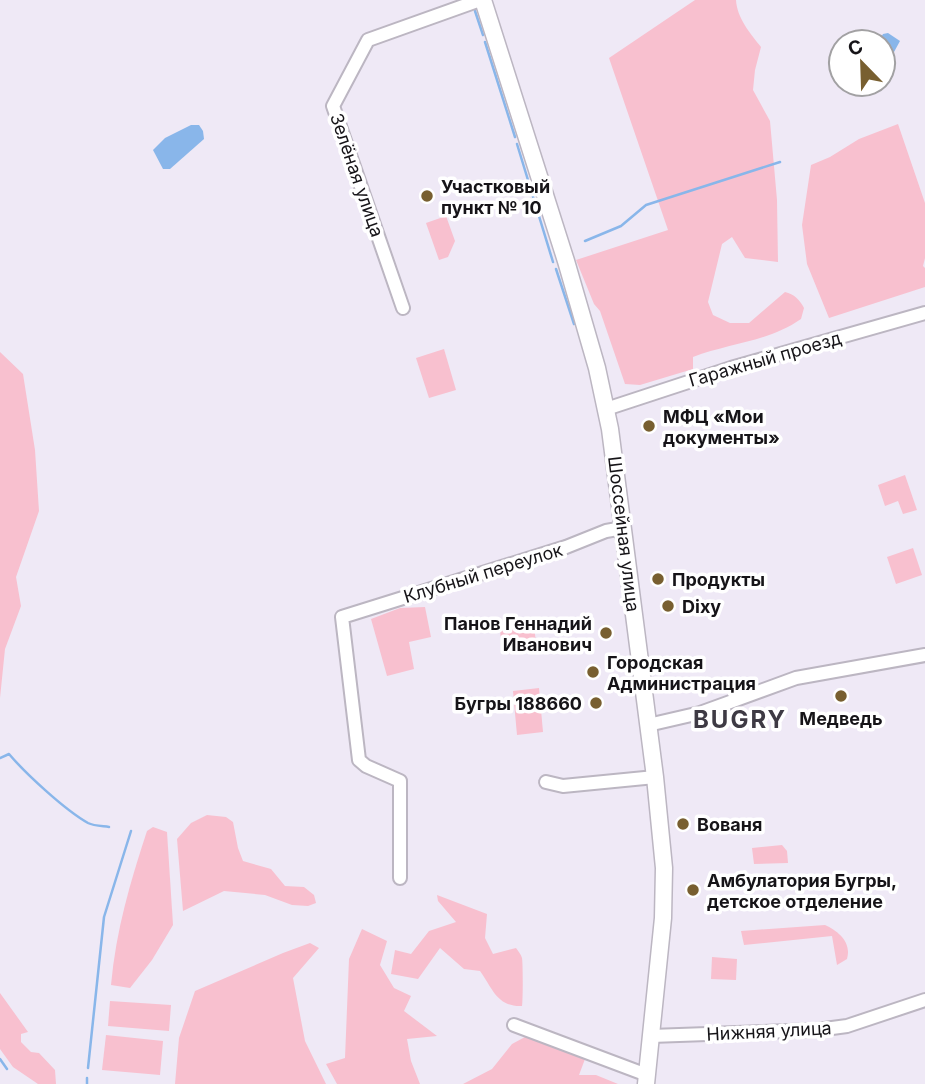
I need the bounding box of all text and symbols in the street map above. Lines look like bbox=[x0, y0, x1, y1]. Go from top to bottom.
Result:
north arrow bbox=[827, 28, 897, 98]
text: С bbox=[845, 34, 867, 61]
street label: Зелёная улица bbox=[326, 110, 388, 240]
place label: Участковый пункт № 10 bbox=[441, 176, 550, 218]
marker: Участковый пункт № 10 bbox=[419, 188, 435, 204]
street label: Гаражный проезд bbox=[686, 327, 844, 391]
place label: МФЦ «Мои документы» bbox=[663, 406, 780, 448]
marker: МФЦ «Мои документы» bbox=[641, 418, 657, 434]
street label: Шоссейная улица bbox=[604, 455, 644, 613]
street label: Клубный переулок bbox=[401, 539, 565, 607]
place label: Продукты bbox=[672, 569, 765, 590]
marker: Продукты bbox=[650, 571, 666, 587]
place label: Dixy bbox=[682, 596, 721, 617]
marker: Dixy bbox=[660, 598, 676, 614]
place label: Панов Геннадий Иванович bbox=[444, 613, 592, 655]
marker: Панов Геннадий Иванович bbox=[598, 625, 614, 641]
place label: Городская Администрация bbox=[607, 652, 756, 694]
marker: Городская Администрация bbox=[585, 664, 601, 680]
marker: Медведь bbox=[833, 688, 849, 704]
place label: Бугры 188660 bbox=[454, 693, 582, 714]
marker: Бугры 188660 bbox=[588, 695, 604, 711]
district label: BUGRY bbox=[693, 705, 787, 734]
place label: Медведь bbox=[799, 708, 883, 729]
place label: Вованя bbox=[697, 814, 762, 835]
marker: Вованя bbox=[675, 816, 691, 832]
place label: Амбулатория Бугры, детское отделение bbox=[707, 870, 897, 912]
marker: Амбулатория Бугры, детское отделение bbox=[685, 882, 701, 898]
street label: Нижняя улица bbox=[706, 1017, 832, 1045]

